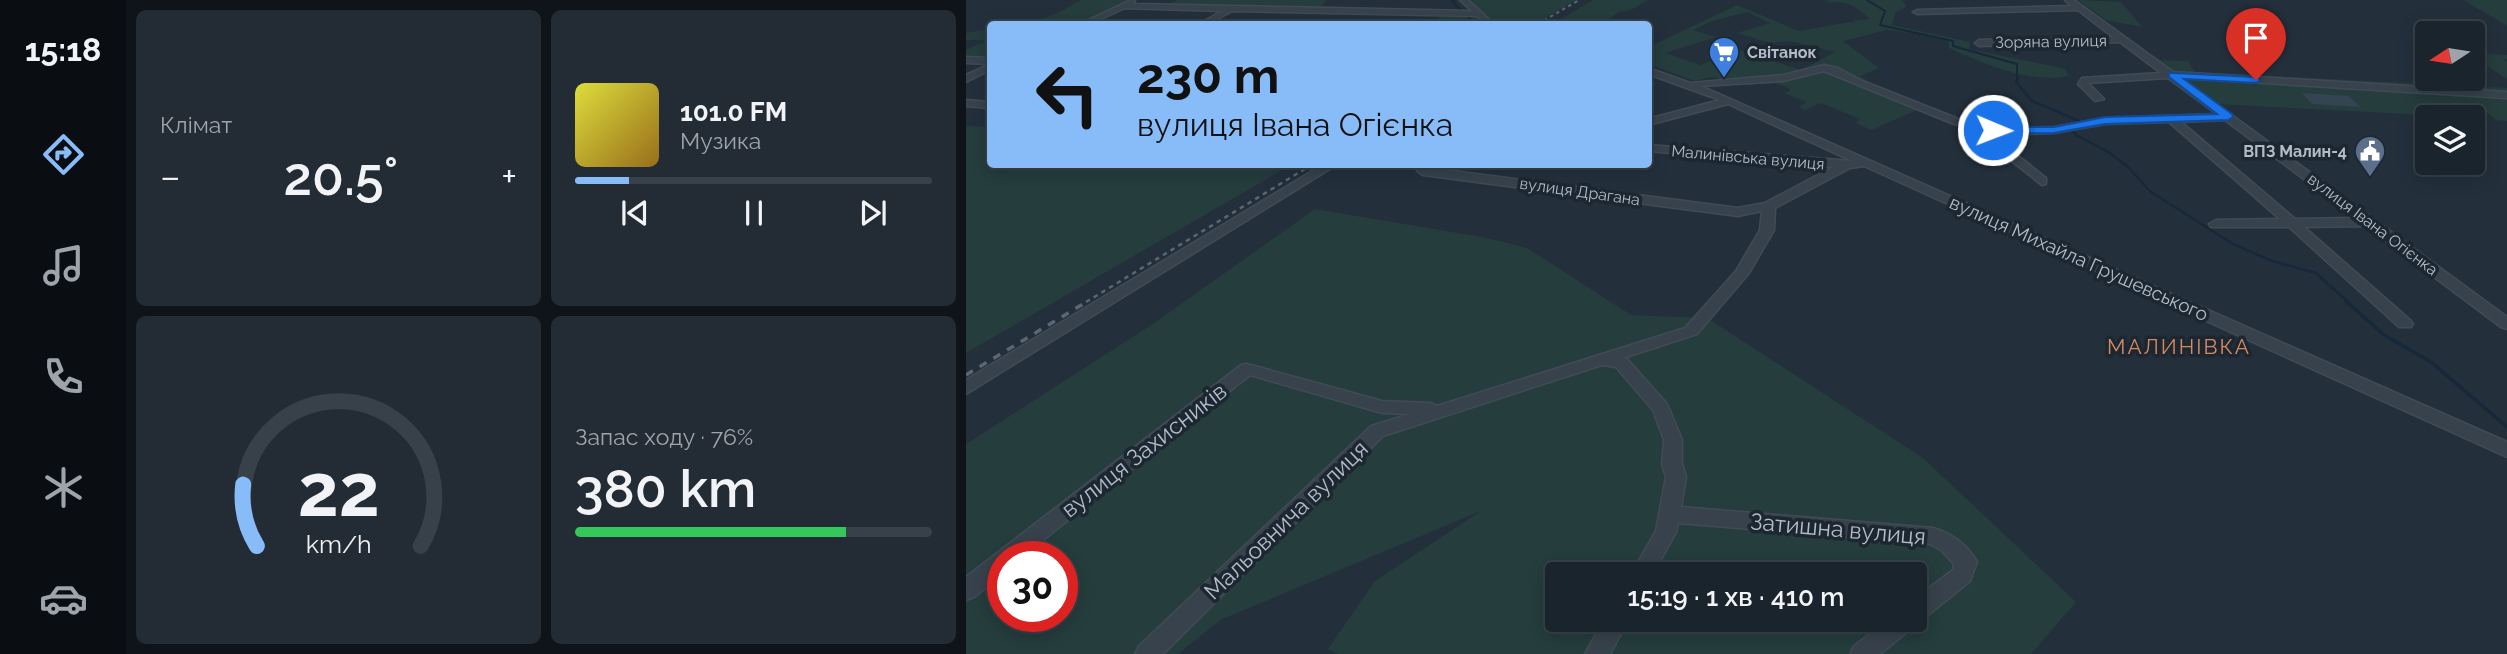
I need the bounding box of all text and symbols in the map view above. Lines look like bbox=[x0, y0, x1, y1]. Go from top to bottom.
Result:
pin bbox=[2226, 8, 2286, 80]
icon: arrive bbox=[2237, 19, 2275, 57]
north arrow bbox=[2415, 21, 2485, 91]
map controls bbox=[2415, 21, 2485, 175]
text: 15:18 bbox=[25, 31, 101, 68]
street label: Зоряна вулиця bbox=[1995, 31, 2107, 52]
supermarket icon: Світанок bbox=[1707, 35, 1741, 79]
place label: Світанок bbox=[1747, 43, 1817, 62]
text: 230 m bbox=[1137, 47, 1279, 104]
icon: left bbox=[1022, 49, 1113, 140]
position arrow bbox=[1956, 93, 2030, 167]
text: 101.0 FM bbox=[680, 97, 787, 127]
button: layers bbox=[2415, 105, 2485, 175]
text: вулиця Івана Огієнка bbox=[1137, 106, 1453, 143]
text: Клімат bbox=[160, 111, 232, 138]
text: Музика bbox=[680, 127, 761, 154]
icon: directions bbox=[39, 130, 88, 179]
public building icon: ВПЗ Малин-4 bbox=[2353, 134, 2387, 178]
street label: Малинівська вулиця bbox=[1671, 141, 1825, 174]
place label: ВПЗ Малин-4 bbox=[2243, 142, 2347, 161]
text: 20.5° bbox=[284, 146, 398, 207]
text: − bbox=[160, 154, 180, 199]
text: + bbox=[501, 154, 517, 199]
street label: вулиця Івана Огієнка bbox=[2304, 169, 2442, 280]
street label: вулиця Драгана bbox=[1519, 174, 1641, 209]
street label: вулиця Михайла Грушевського bbox=[1946, 191, 2212, 325]
icon: previous bbox=[616, 194, 654, 232]
icon: pause bbox=[735, 194, 773, 232]
icon: next bbox=[854, 194, 892, 232]
icon: music bbox=[39, 241, 88, 290]
district label: МАЛИНІВКА bbox=[2107, 334, 2251, 359]
icon: phone bbox=[39, 352, 88, 401]
street label: вулиця Захисників bbox=[1056, 377, 1232, 522]
text: Запас ходу · 76% bbox=[575, 423, 753, 450]
street label: Мальовнича вулиця bbox=[1198, 435, 1373, 605]
text: 22 bbox=[297, 448, 380, 533]
text: 380 km bbox=[575, 458, 756, 519]
icon: climate bbox=[39, 463, 88, 512]
street label: Затишна вулиця bbox=[1749, 507, 1927, 550]
text: km/h bbox=[306, 529, 371, 559]
speed limit sign: 30 bbox=[987, 541, 1078, 632]
icon: car bbox=[39, 574, 88, 623]
text: 15:19 · 1 хв · 410 m bbox=[1628, 582, 1844, 612]

